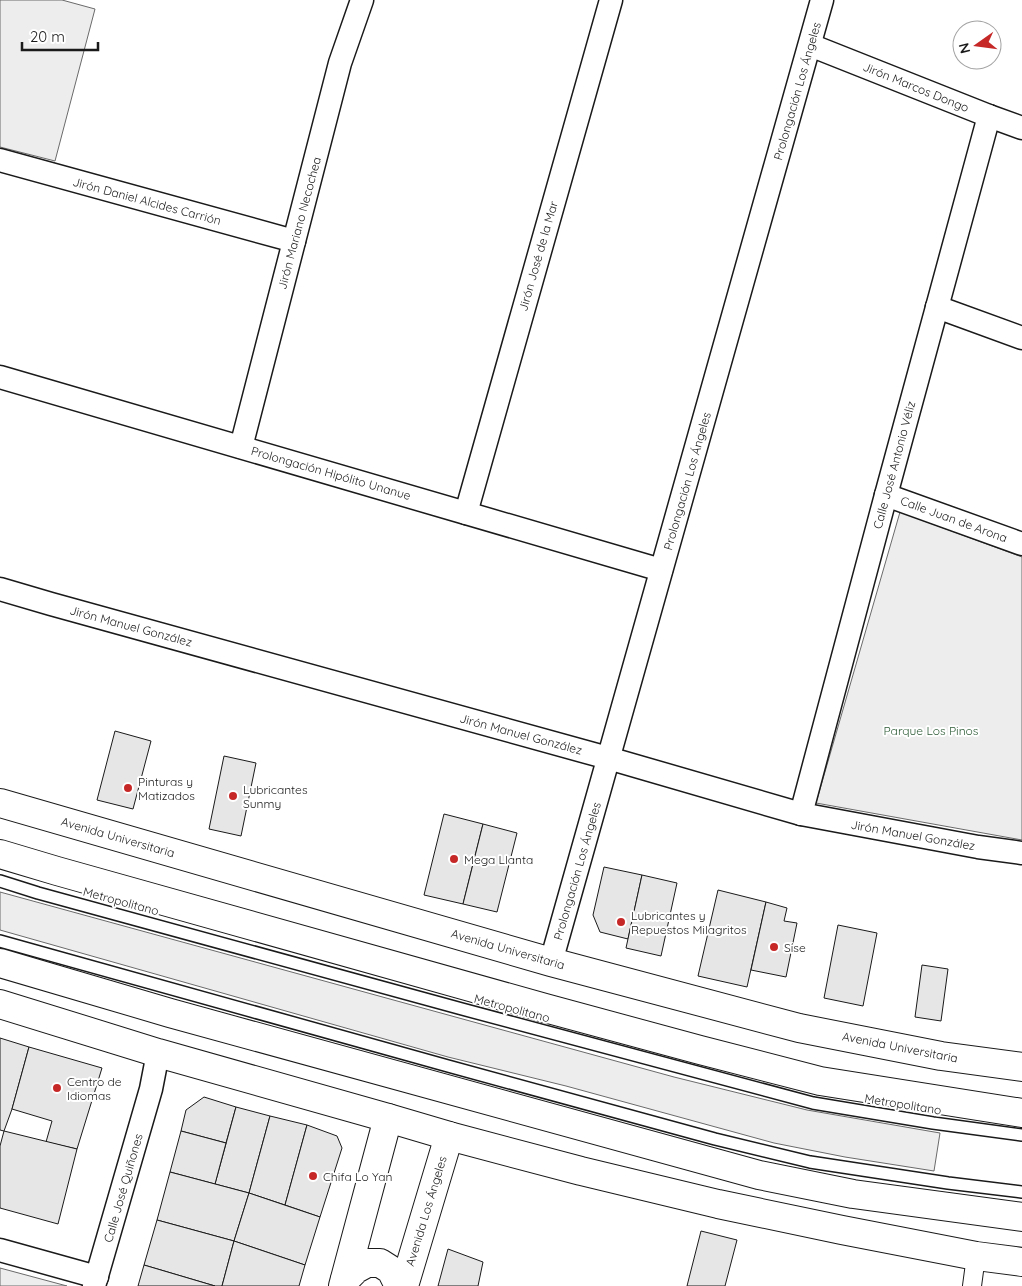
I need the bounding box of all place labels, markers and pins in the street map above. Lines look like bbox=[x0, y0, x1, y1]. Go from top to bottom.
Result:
place label: Pinturas y Matizados bbox=[138, 774, 195, 803]
marker: Pinturas y Matizados bbox=[122, 782, 134, 794]
place label: Lubricantes Sunmy bbox=[243, 782, 308, 811]
marker: Lubricantes Sunmy bbox=[227, 790, 239, 802]
place label: Mega Llanta bbox=[464, 852, 533, 867]
marker: Mega Llanta bbox=[448, 853, 460, 865]
place label: Lubricantes y Repuestos Milagritos bbox=[631, 908, 747, 937]
marker: Lubricantes y Repuestos Milagritos bbox=[615, 916, 627, 928]
place label: Sise bbox=[784, 940, 806, 955]
marker: Sise bbox=[768, 941, 780, 953]
place label: Centro de Idiomas bbox=[67, 1074, 122, 1103]
marker: Centro de Idiomas bbox=[51, 1082, 63, 1094]
place label: Chifa Lo Yan bbox=[323, 1169, 393, 1184]
marker: Chifa Lo Yan bbox=[307, 1170, 319, 1182]

